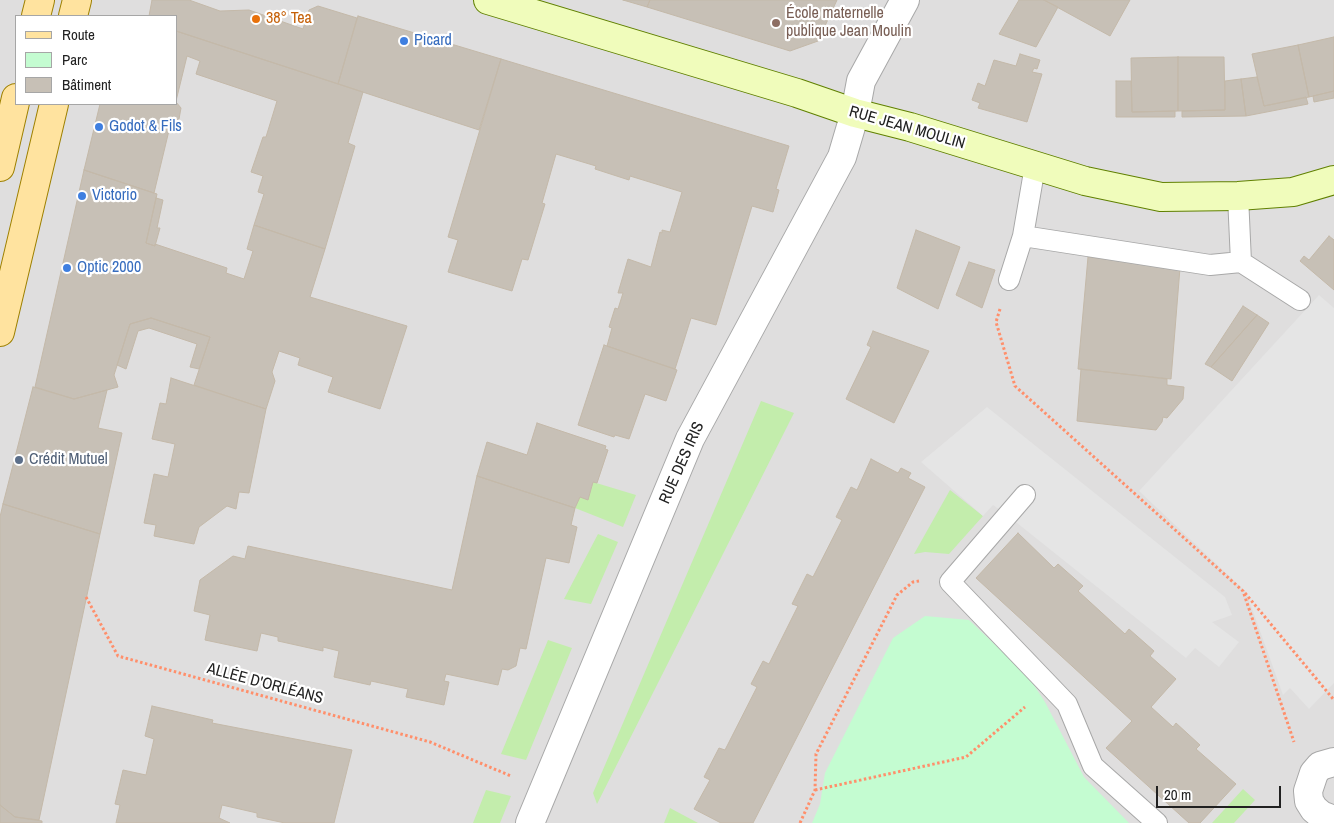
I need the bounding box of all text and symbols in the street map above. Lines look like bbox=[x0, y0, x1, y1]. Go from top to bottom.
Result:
place label: École maternelle publique Jean Moulin bbox=[786, 4, 911, 42]
place label: 38° Tea bbox=[266, 9, 312, 29]
marker: 38° Tea bbox=[250, 13, 262, 25]
legend bbox=[15, 15, 178, 105]
marker: École maternelle publique Jean Moulin bbox=[770, 17, 782, 29]
text: Route bbox=[62, 24, 95, 45]
place label: Picard bbox=[414, 31, 452, 51]
marker: Picard bbox=[398, 35, 410, 47]
text: Parc bbox=[62, 49, 87, 70]
text: Bâtiment bbox=[62, 74, 111, 95]
street label: RUE JEAN MOULIN bbox=[847, 102, 967, 154]
place label: Godot & Fils bbox=[109, 117, 182, 137]
marker: Godot & Fils bbox=[93, 121, 105, 133]
place label: Victorio bbox=[92, 186, 137, 206]
marker: Victorio bbox=[76, 190, 88, 202]
place label: Optic 2000 bbox=[77, 258, 141, 278]
marker: Optic 2000 bbox=[61, 262, 73, 274]
street label: RUE DES IRIS bbox=[655, 419, 709, 507]
place label: Crédit Mutuel bbox=[29, 450, 108, 470]
marker: Crédit Mutuel bbox=[13, 454, 25, 466]
street label: ALLÉE D'ORLÉANS bbox=[205, 659, 325, 709]
scale bar bbox=[1159, 776, 1284, 808]
text: 20 m bbox=[1164, 784, 1191, 805]

